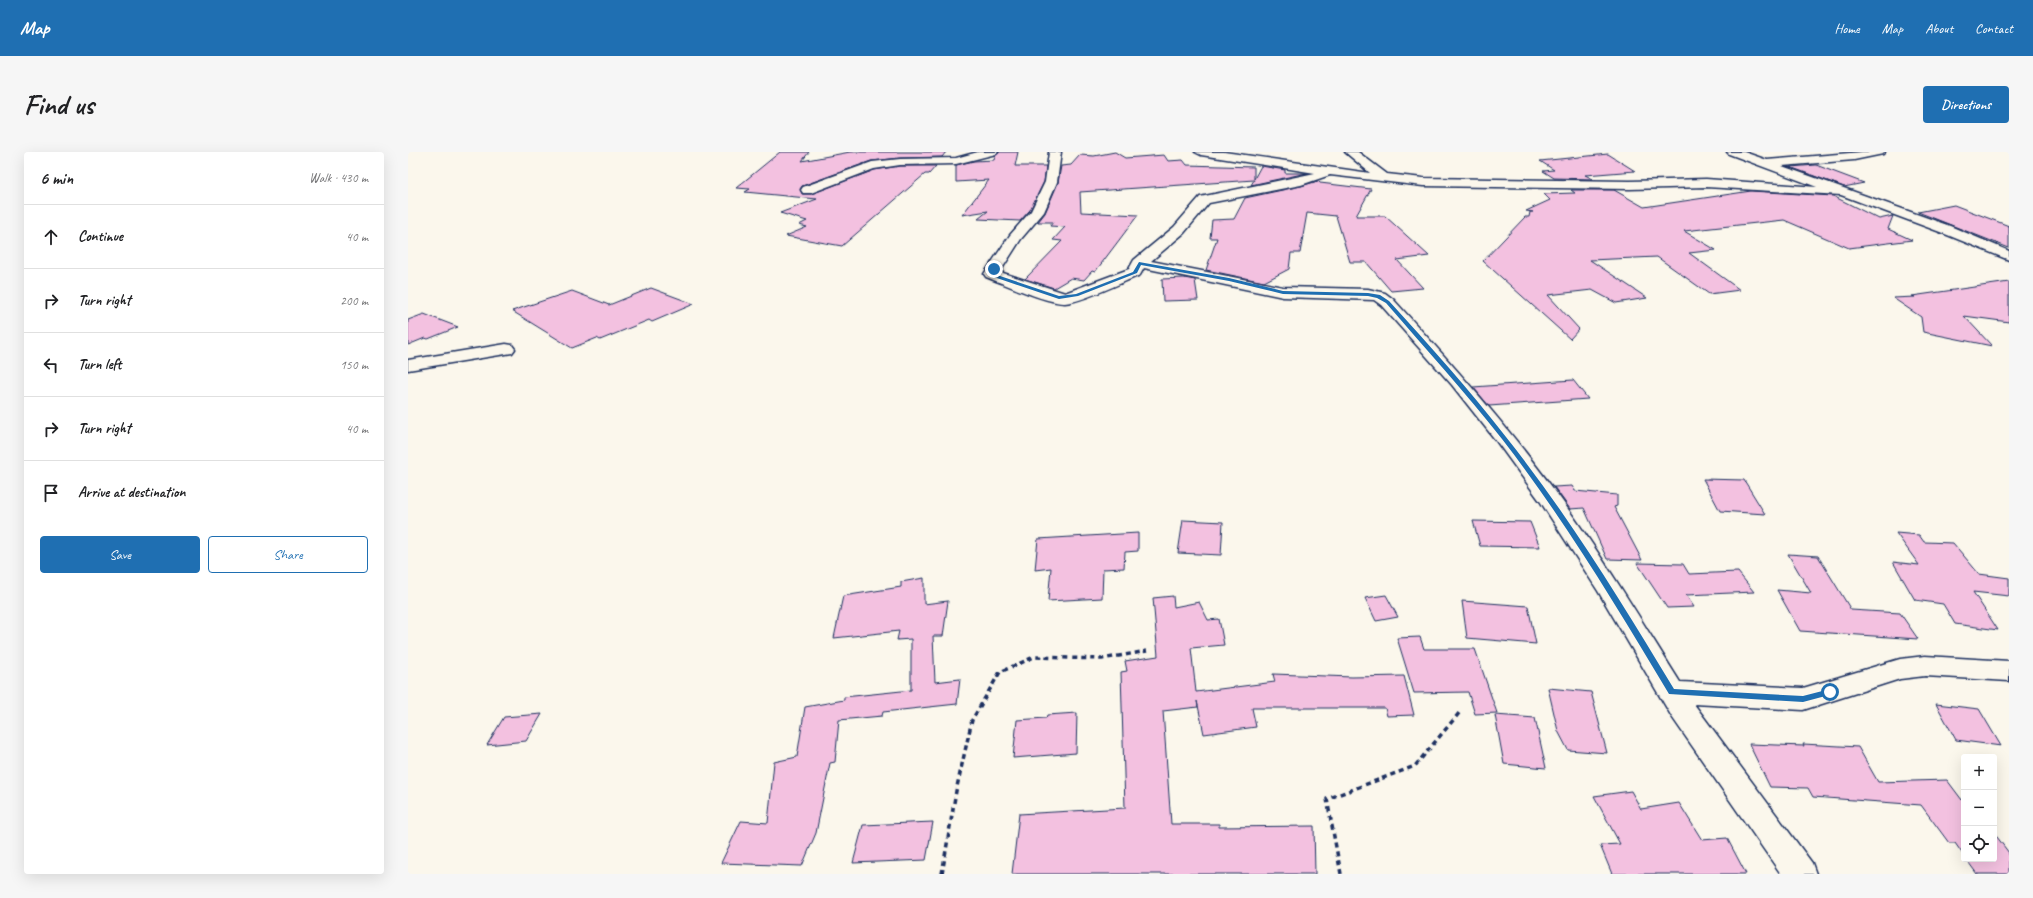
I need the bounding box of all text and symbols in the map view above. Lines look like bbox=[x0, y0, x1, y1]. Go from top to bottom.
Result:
text: Map bbox=[20, 16, 50, 40]
text: Home bbox=[1834, 20, 1860, 37]
text: Map bbox=[1882, 20, 1903, 37]
text: About bbox=[1925, 20, 1953, 37]
text: Contact bbox=[1975, 20, 2013, 37]
button: Directions bbox=[1923, 86, 2009, 123]
text: Find us bbox=[24, 87, 94, 122]
text: 6 min bbox=[40, 168, 73, 189]
text: Walk · 430 m bbox=[309, 170, 368, 186]
icon: ahead bbox=[40, 226, 62, 248]
text: Continue bbox=[78, 227, 123, 246]
text: 40 m bbox=[346, 229, 368, 245]
route end bbox=[985, 260, 1003, 278]
icon: right bbox=[40, 290, 62, 312]
text: Turn right bbox=[78, 291, 131, 310]
text: 200 m bbox=[340, 293, 368, 309]
icon: left bbox=[40, 354, 62, 376]
text: Turn left bbox=[78, 355, 121, 374]
text: 150 m bbox=[340, 357, 368, 373]
icon: right bbox=[40, 418, 62, 440]
text: Turn right bbox=[78, 419, 131, 438]
text: 40 m bbox=[346, 421, 368, 437]
icon: arrive bbox=[40, 482, 62, 504]
text: Arrive at destination bbox=[78, 483, 185, 502]
button: Save bbox=[40, 536, 200, 573]
button: Share bbox=[208, 536, 368, 573]
route start bbox=[1821, 683, 1839, 701]
map controls bbox=[1961, 754, 1997, 862]
button: + bbox=[1961, 754, 1997, 790]
button: − bbox=[1961, 790, 1997, 826]
button: locate bbox=[1961, 826, 1997, 862]

